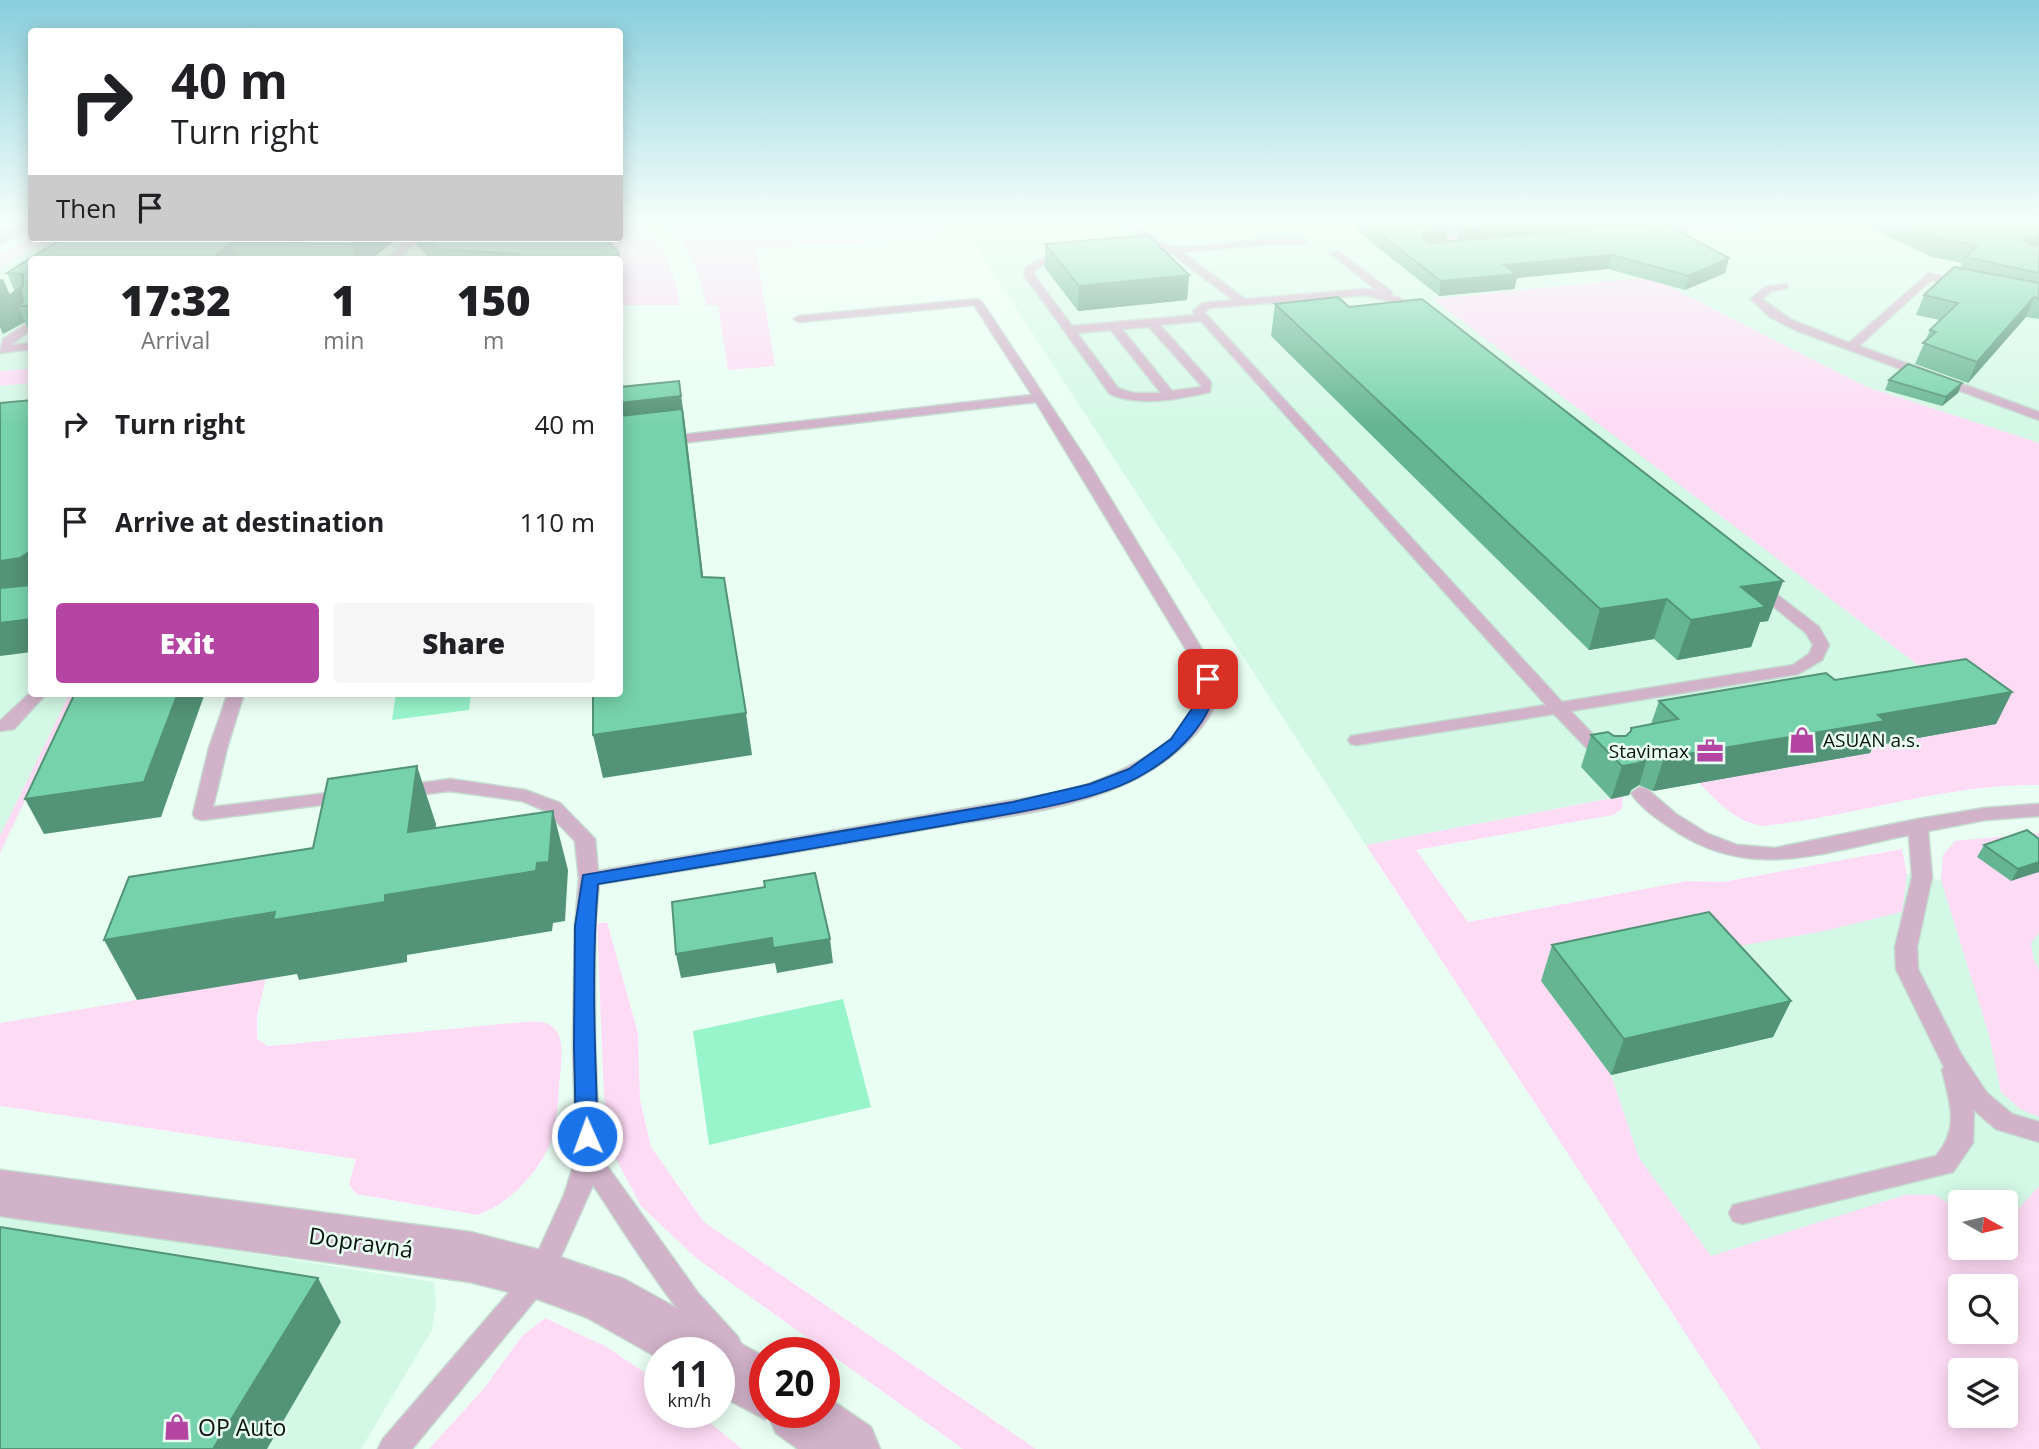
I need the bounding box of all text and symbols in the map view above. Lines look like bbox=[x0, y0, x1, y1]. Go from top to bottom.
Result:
text: 40 m bbox=[171, 47, 288, 113]
icon: right bbox=[56, 56, 147, 147]
text: Turn right bbox=[171, 110, 319, 153]
icon: arrive bbox=[131, 189, 169, 227]
text: Then bbox=[56, 190, 117, 226]
text: 17:32 bbox=[120, 271, 231, 328]
text: 1 bbox=[332, 271, 356, 328]
text: 150 bbox=[457, 271, 531, 328]
text: Arrival bbox=[141, 324, 210, 356]
text: min bbox=[323, 324, 364, 356]
text: m bbox=[483, 324, 504, 356]
icon: right bbox=[56, 405, 94, 443]
text: Turn right bbox=[115, 406, 246, 442]
text: 40 m bbox=[534, 406, 595, 442]
icon: arrive bbox=[56, 503, 94, 541]
text: Arrive at destination bbox=[115, 504, 384, 540]
text: 110 m bbox=[520, 504, 595, 540]
button: Exit bbox=[56, 603, 319, 683]
button: Share bbox=[333, 603, 595, 683]
pin bbox=[1178, 649, 1238, 709]
icon: arrive bbox=[1189, 660, 1227, 698]
shop icon: ASUAN a.s. bbox=[1787, 725, 1817, 755]
place label: ASUAN a.s. bbox=[1823, 727, 1920, 753]
office icon: Stavimax bbox=[1695, 736, 1725, 766]
place label: Stavimax bbox=[1609, 738, 1689, 764]
position arrow bbox=[550, 1099, 624, 1173]
north arrow bbox=[1948, 1190, 2018, 1260]
map controls bbox=[1948, 1190, 2018, 1428]
street label: Dopravná bbox=[307, 1219, 415, 1265]
button: search bbox=[1948, 1274, 2018, 1344]
speed limit sign: 20 bbox=[749, 1337, 840, 1428]
text: 11 bbox=[669, 1350, 710, 1397]
button: layers bbox=[1948, 1358, 2018, 1428]
text: km/h bbox=[668, 1388, 711, 1412]
place label: OP Auto bbox=[198, 1411, 286, 1443]
shop icon: OP Auto bbox=[162, 1412, 192, 1442]

